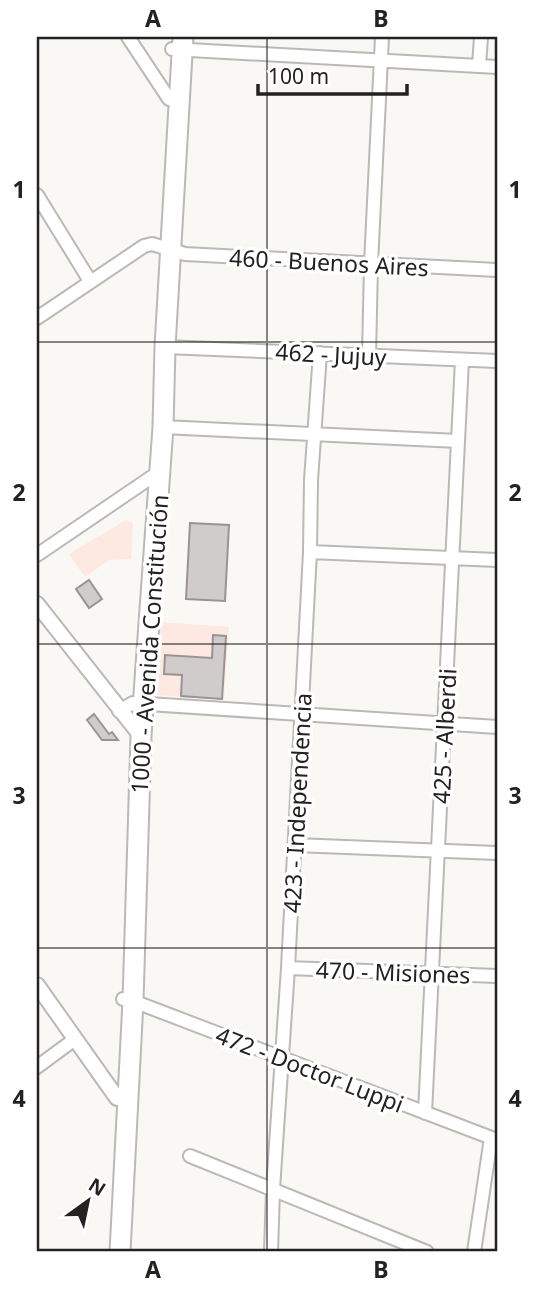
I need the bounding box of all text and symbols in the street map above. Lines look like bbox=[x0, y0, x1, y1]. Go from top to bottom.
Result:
text: A bbox=[145, 2, 161, 34]
text: B bbox=[373, 2, 389, 34]
scale bar bbox=[258, 52, 406, 96]
text: 100 m bbox=[268, 62, 329, 90]
text: 1 bbox=[12, 173, 26, 205]
text: 1 bbox=[508, 173, 522, 205]
street label: 460 - Buenos Aires bbox=[228, 241, 430, 283]
street label: 462 - Jujuy bbox=[275, 335, 388, 373]
text: 2 bbox=[12, 476, 26, 508]
text: 2 bbox=[508, 476, 522, 508]
street label: 1000 - Avenida Constitución bbox=[123, 493, 175, 795]
street label: 425 - Alberdi bbox=[424, 667, 464, 805]
street label: 423 - Independencia bbox=[275, 692, 319, 914]
text: 3 bbox=[12, 779, 26, 811]
text: 3 bbox=[508, 779, 522, 811]
street label: 470 - Misiones bbox=[315, 953, 471, 991]
street label: 472 - Doctor Luppi bbox=[211, 1018, 409, 1120]
text: 4 bbox=[12, 1082, 26, 1114]
text: 4 bbox=[508, 1082, 522, 1114]
north arrow bbox=[52, 1166, 122, 1236]
text: N bbox=[84, 1172, 111, 1202]
text: A bbox=[145, 1253, 161, 1285]
text: B bbox=[373, 1253, 389, 1285]

